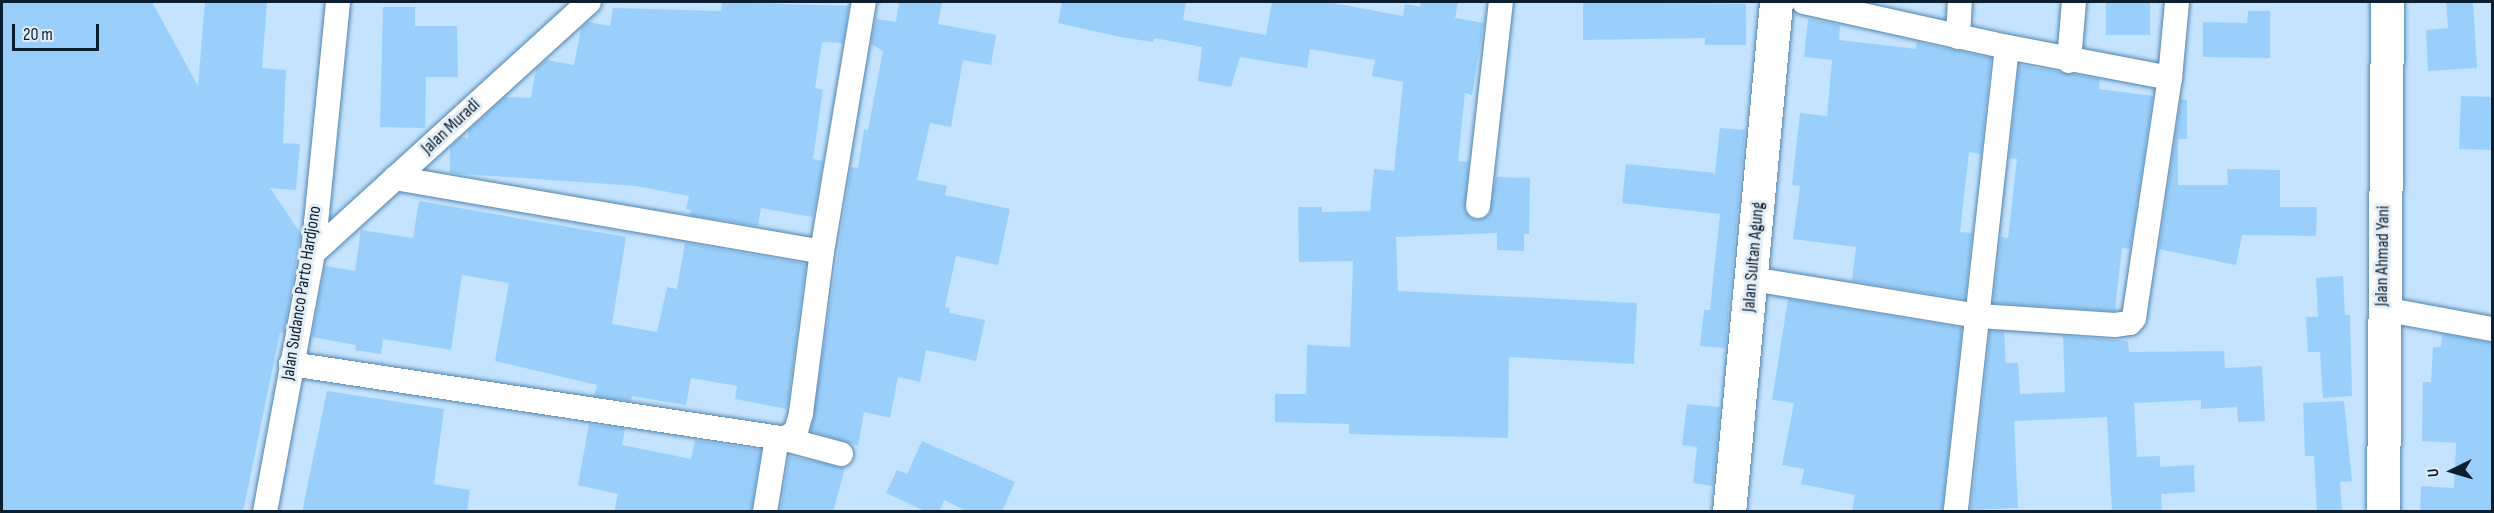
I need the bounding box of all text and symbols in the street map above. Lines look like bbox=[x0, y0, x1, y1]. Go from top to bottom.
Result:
scale bar bbox=[15, 12, 102, 50]
text: 20 m bbox=[23, 24, 53, 45]
street label: Jalan Muradi bbox=[417, 94, 485, 160]
street label: Jalan Sultan Agung bbox=[1738, 201, 1770, 313]
street label: Jalan Sudanco Parto Hardjono bbox=[278, 204, 326, 382]
street label: Jalan Ahmad Yani bbox=[2371, 205, 2395, 307]
north arrow bbox=[2422, 441, 2482, 501]
text: U bbox=[2424, 468, 2443, 478]

